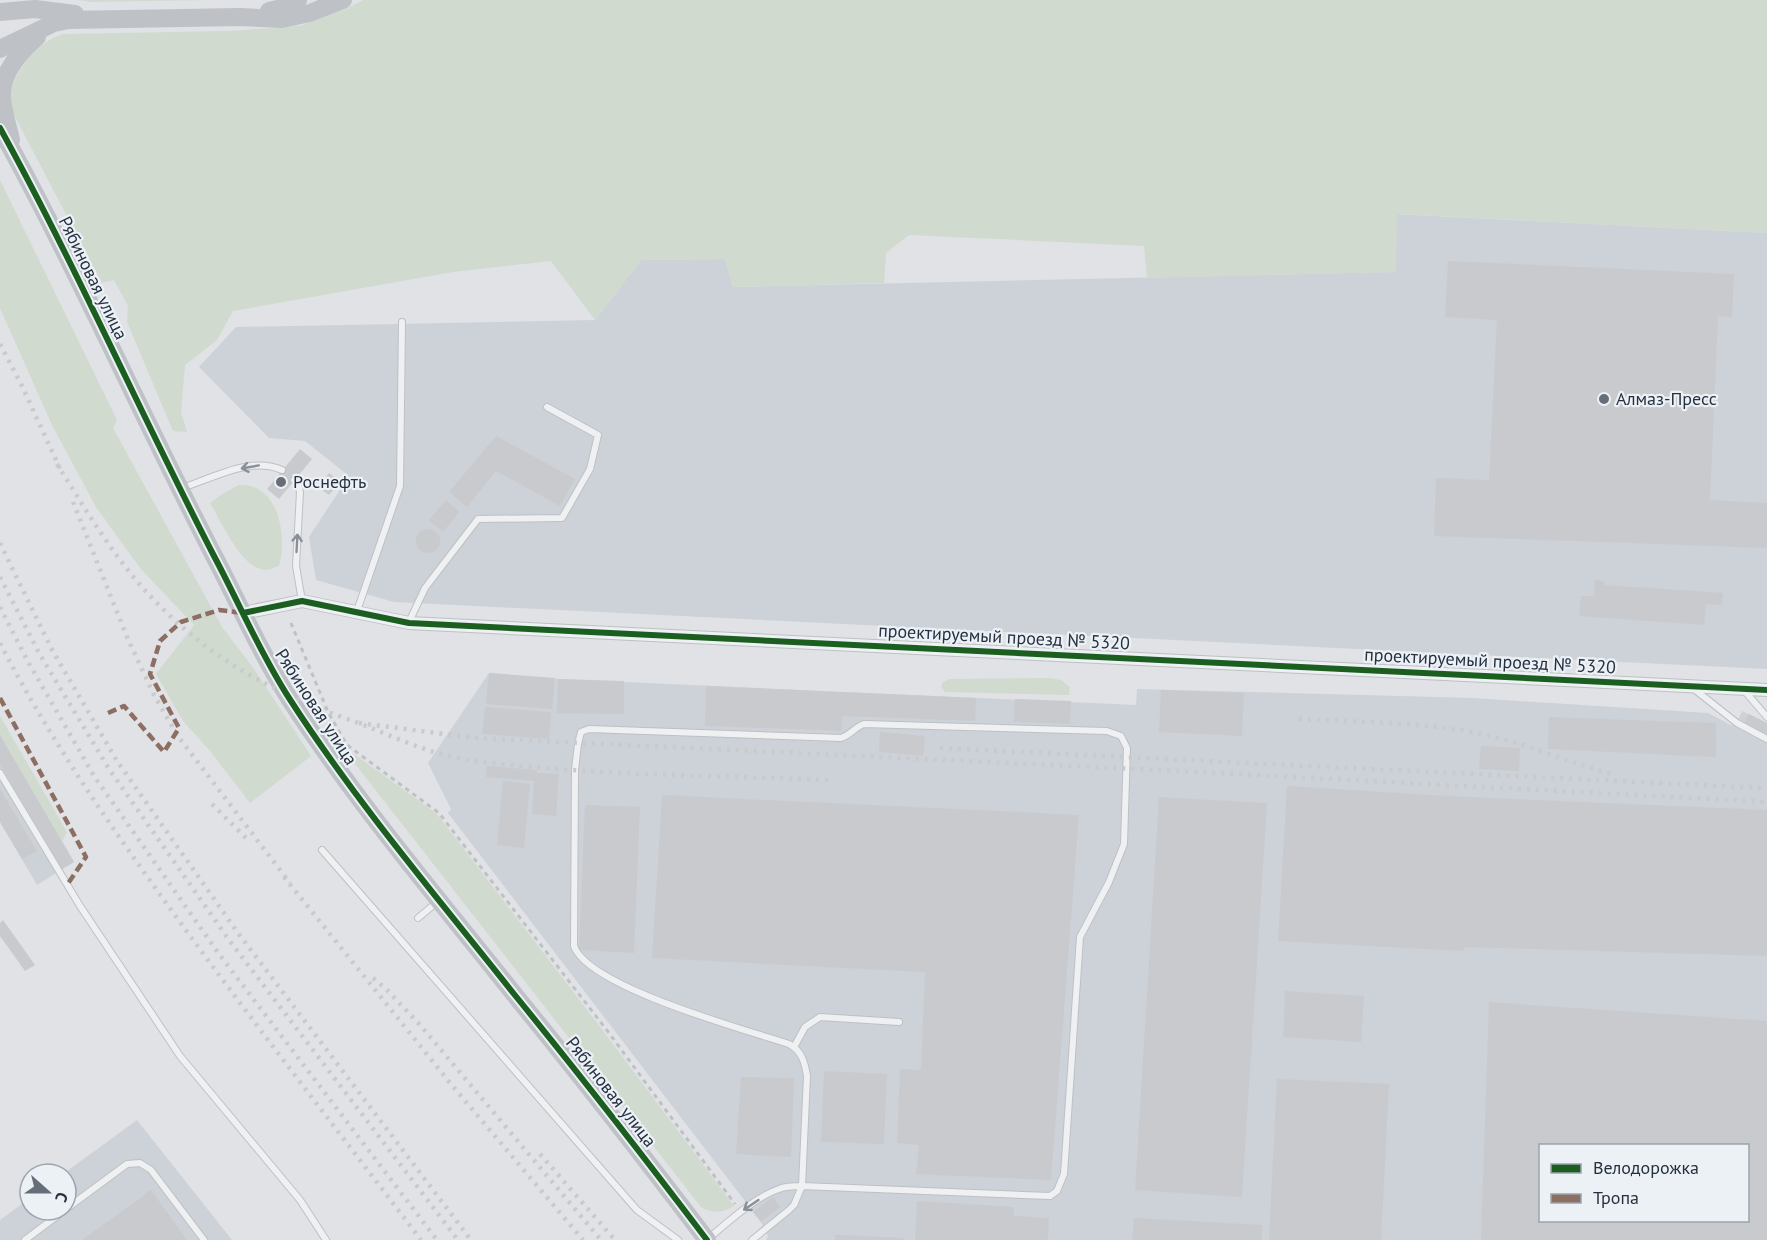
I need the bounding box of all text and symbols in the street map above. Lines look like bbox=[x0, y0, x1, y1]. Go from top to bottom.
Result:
street label: Рябиновая улица bbox=[54, 212, 133, 343]
place label: Алмаз-Пресс bbox=[1616, 387, 1717, 410]
marker: Алмаз-Пресс bbox=[1597, 392, 1611, 406]
one-way arrow bbox=[241, 462, 260, 473]
place label: Роснефть bbox=[293, 470, 366, 493]
marker: Роснефть bbox=[274, 475, 288, 489]
one-way arrow bbox=[292, 533, 303, 553]
street label: проектируемый проезд № 5320 bbox=[878, 618, 1131, 655]
street label: проектируемый проезд № 5320 bbox=[1364, 642, 1617, 679]
street label: Рябиновая улица bbox=[270, 644, 363, 769]
street label: Рябиновая улица bbox=[561, 1032, 662, 1152]
legend bbox=[1539, 1144, 1749, 1222]
text: Велодорожка bbox=[1593, 1156, 1699, 1179]
north arrow bbox=[18, 1162, 78, 1222]
text: Тропа bbox=[1593, 1186, 1639, 1209]
text: С bbox=[51, 1190, 73, 1205]
one-way arrow bbox=[744, 1199, 760, 1211]

